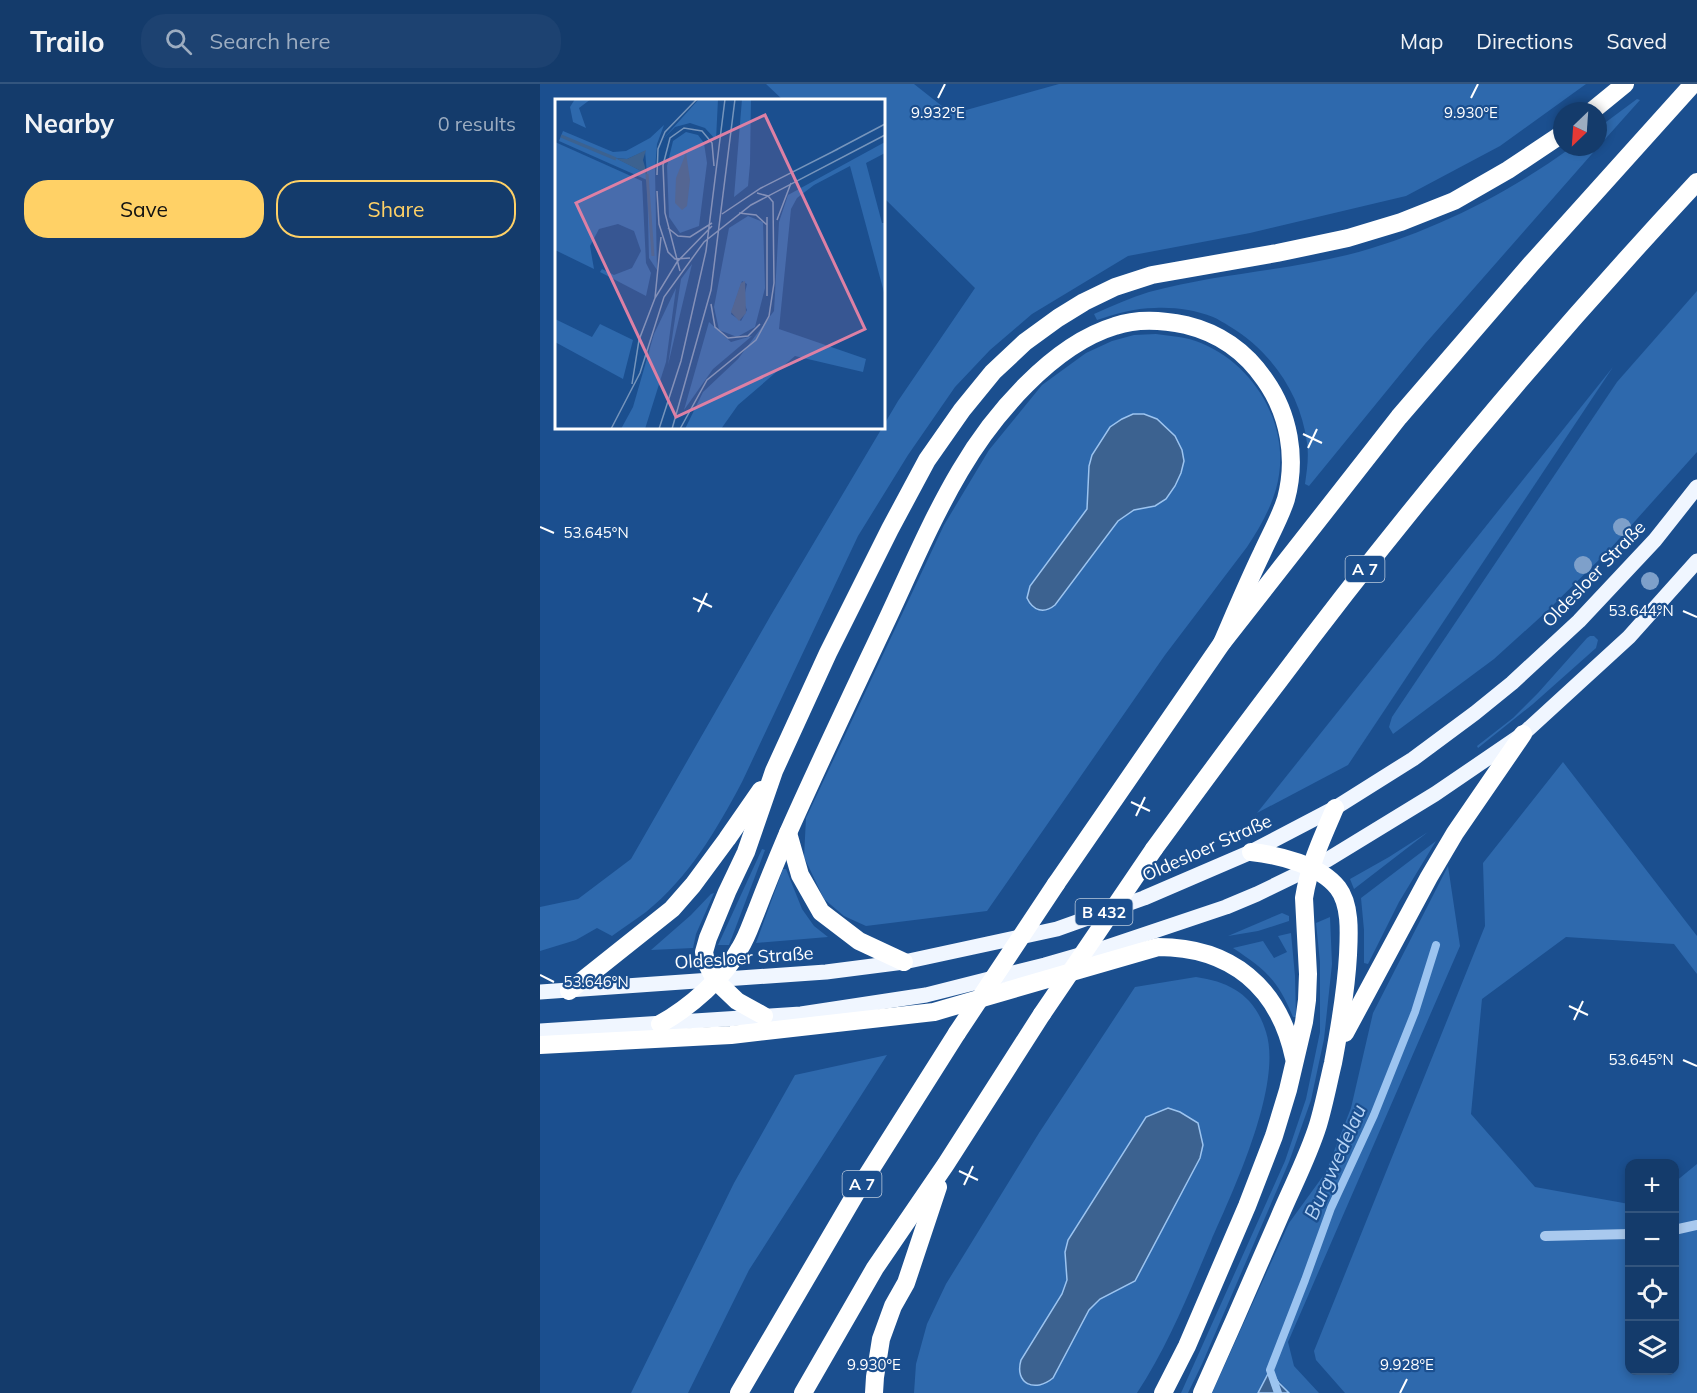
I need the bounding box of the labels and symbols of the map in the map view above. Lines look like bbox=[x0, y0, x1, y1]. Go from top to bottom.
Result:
inset map bbox=[555, 99, 885, 429]
north arrow bbox=[1553, 102, 1607, 156]
text: 9.932°E bbox=[911, 103, 965, 122]
text: 9.930°E bbox=[1444, 103, 1498, 122]
street label: Oldesloer Straße bbox=[1537, 516, 1650, 632]
text: 53.645°N bbox=[563, 523, 629, 542]
road number: A 7 bbox=[1346, 556, 1384, 582]
text: 53.644°N bbox=[1608, 601, 1674, 620]
street label: Oldesloer Straße bbox=[1139, 809, 1275, 886]
road number: B 432 bbox=[1076, 899, 1132, 925]
street label: Oldesloer Straße bbox=[674, 941, 814, 974]
text: 53.646°N bbox=[563, 972, 629, 991]
text: 53.645°N bbox=[1608, 1050, 1674, 1069]
water label: Burgwedelau bbox=[1298, 1100, 1371, 1223]
road number: A 7 bbox=[842, 1171, 882, 1197]
text: 9.930°E bbox=[847, 1355, 901, 1374]
text: 9.928°E bbox=[1380, 1355, 1434, 1374]

